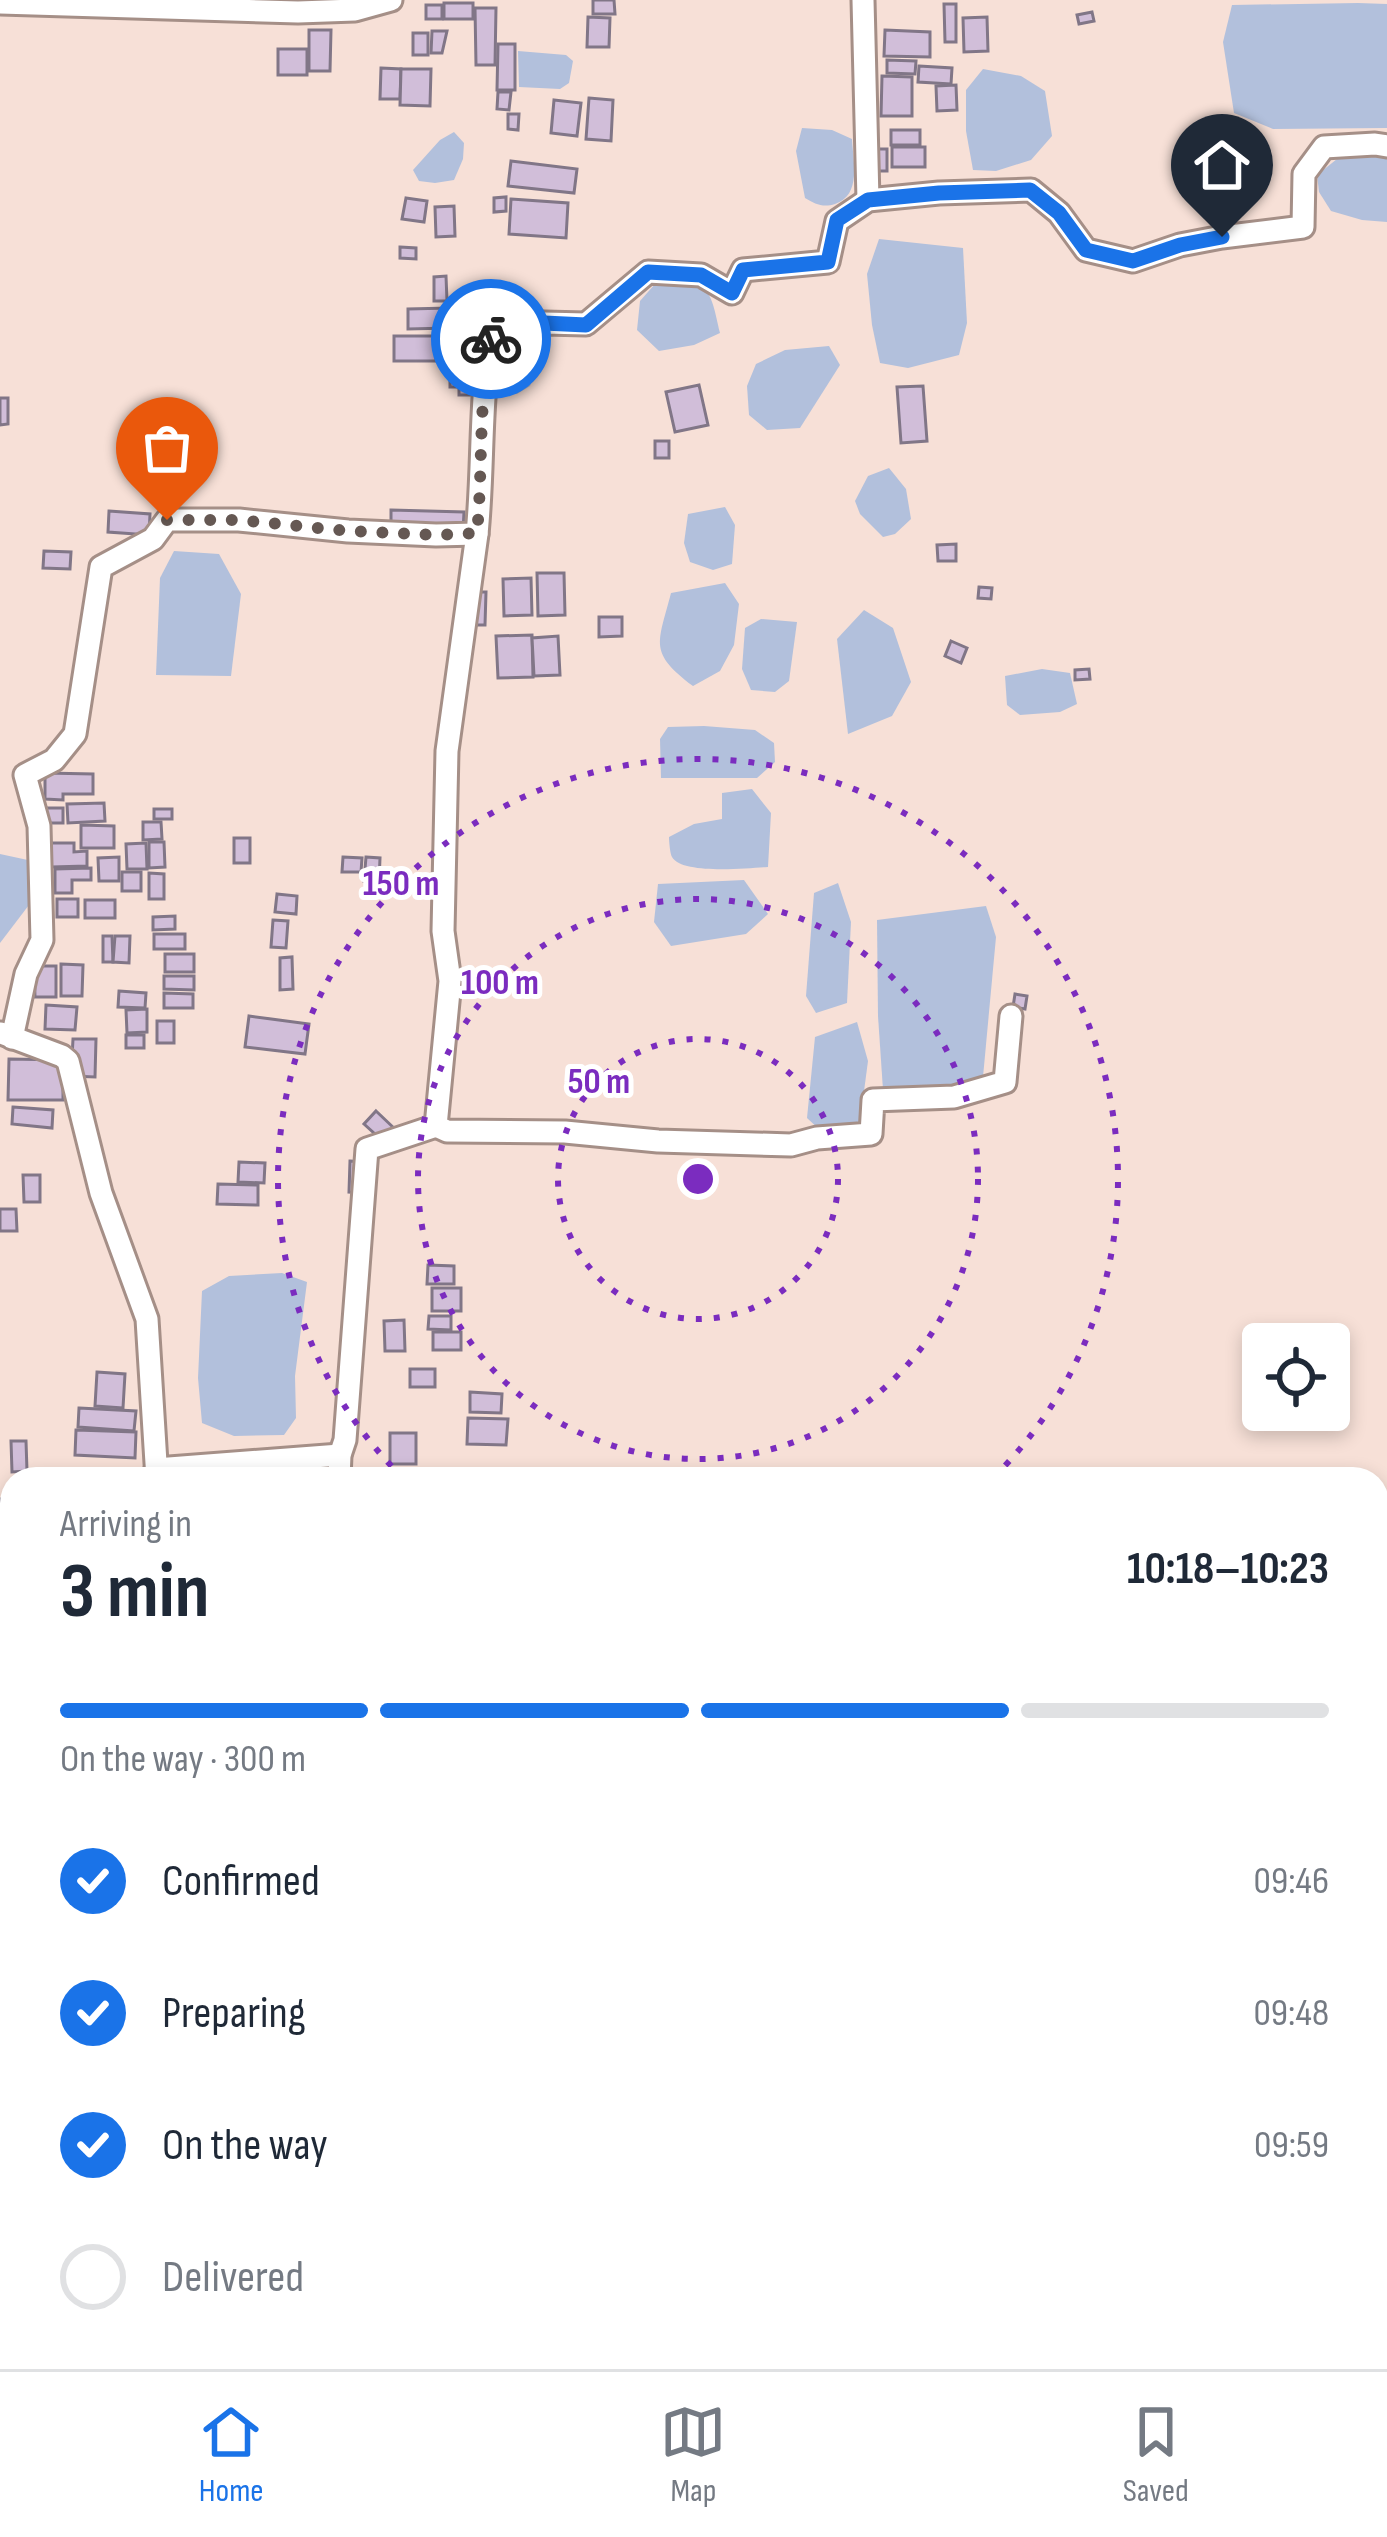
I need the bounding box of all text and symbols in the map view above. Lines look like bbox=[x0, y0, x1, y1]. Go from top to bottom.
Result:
pin bbox=[1171, 114, 1273, 237]
icon: home bbox=[1189, 132, 1255, 198]
courier bbox=[431, 279, 551, 399]
icon: bike bbox=[458, 306, 524, 372]
pin bbox=[116, 397, 218, 520]
icon: bag bbox=[134, 415, 200, 481]
text: 150 m bbox=[363, 863, 439, 906]
text: 100 m bbox=[461, 962, 539, 1005]
text: 50 m bbox=[568, 1061, 630, 1104]
centre of rings bbox=[677, 1158, 719, 1200]
map controls bbox=[1242, 1323, 1350, 1431]
button: locate bbox=[1242, 1323, 1350, 1431]
text: Arriving in bbox=[60, 1501, 192, 1548]
text: 10:18–10:23 bbox=[1127, 1542, 1329, 1597]
text: 3 min bbox=[60, 1546, 209, 1639]
text: On the way · 300 m bbox=[60, 1736, 306, 1783]
icon: check bbox=[60, 1848, 126, 1914]
text: Confirmed bbox=[162, 1854, 320, 1909]
text: 09:46 bbox=[1254, 1858, 1329, 1905]
icon: check bbox=[60, 1980, 126, 2046]
text: Preparing bbox=[162, 1986, 306, 2041]
text: 09:48 bbox=[1253, 1990, 1329, 2037]
icon: check bbox=[60, 2112, 126, 2178]
text: On the way bbox=[162, 2118, 328, 2173]
text: 09:59 bbox=[1254, 2122, 1329, 2169]
text: Delivered bbox=[162, 2250, 304, 2305]
tab: Home bbox=[198, 2399, 264, 2511]
tab: Map bbox=[660, 2399, 726, 2511]
tab: Saved bbox=[1123, 2399, 1189, 2511]

